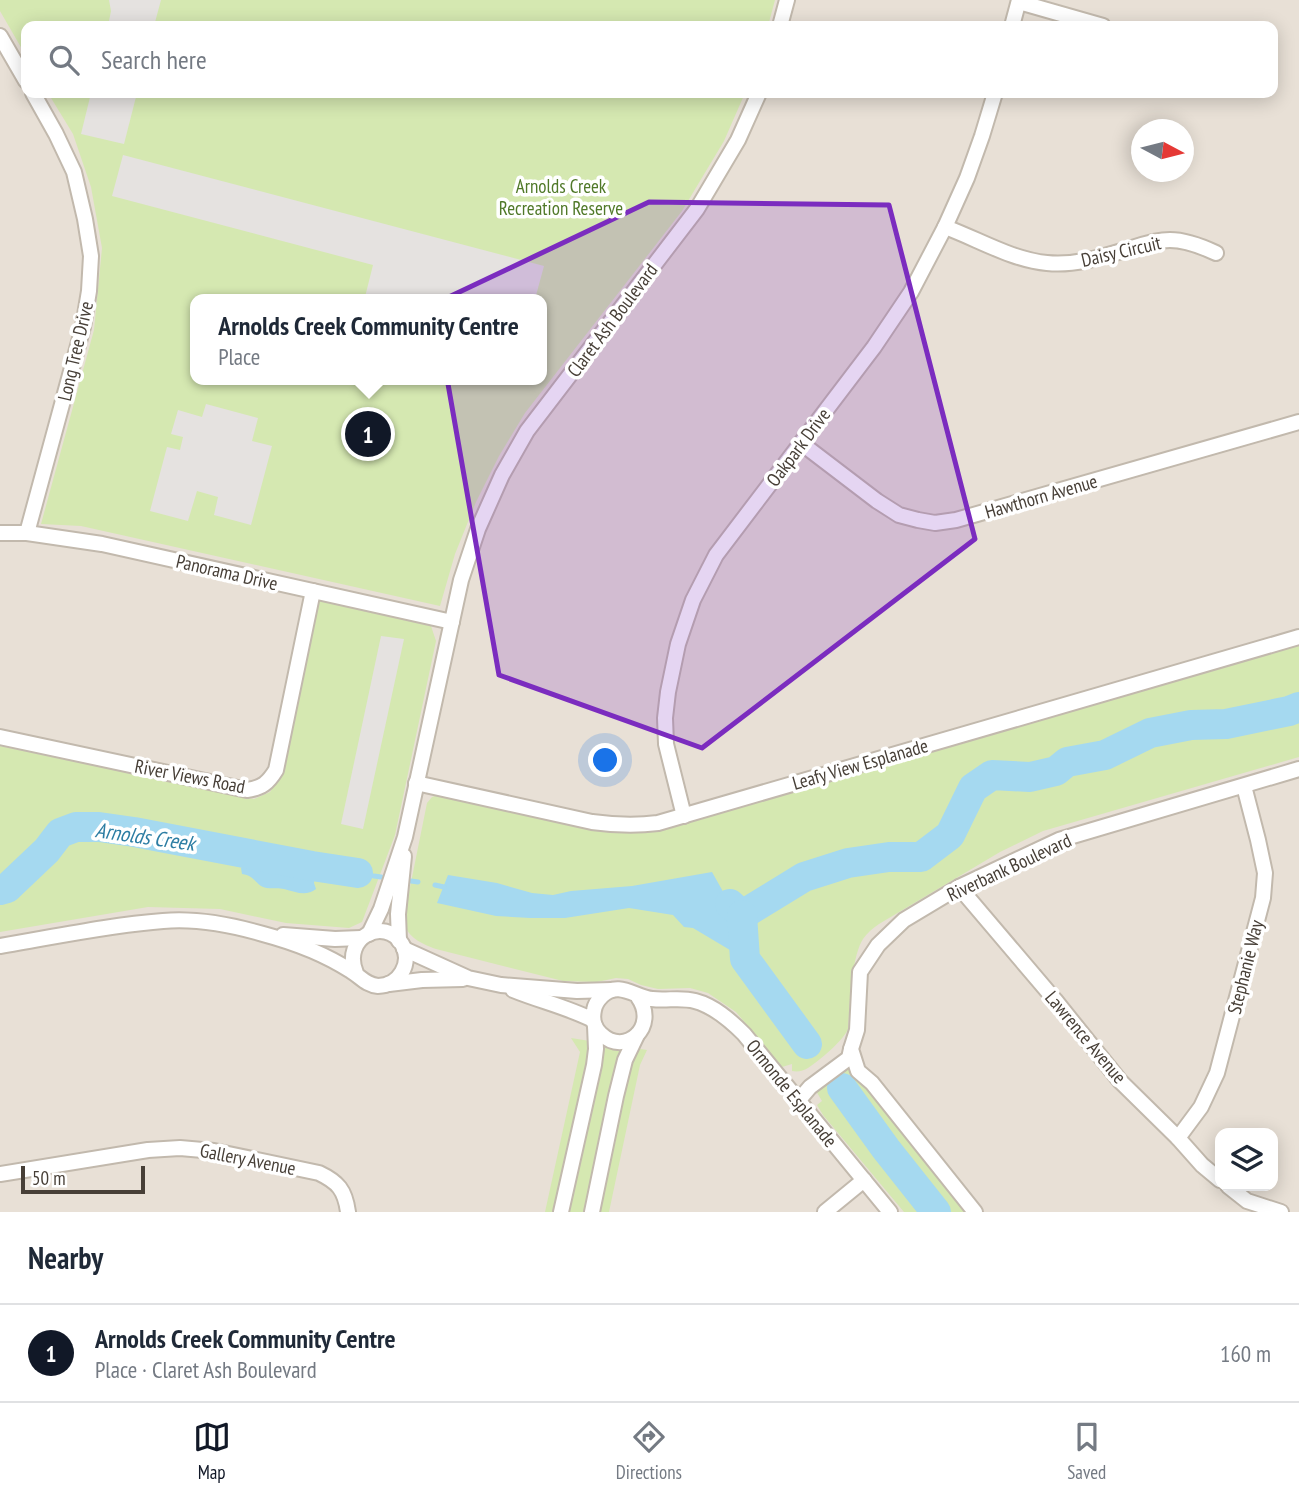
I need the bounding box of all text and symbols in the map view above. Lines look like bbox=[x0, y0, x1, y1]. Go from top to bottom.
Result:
search box bbox=[21, 21, 1278, 98]
icon: search bbox=[45, 41, 83, 79]
text: Search here bbox=[101, 43, 207, 76]
north arrow bbox=[1131, 119, 1194, 182]
park label: Arnolds Creek Recreation Reserve bbox=[499, 174, 623, 220]
street label: Daisy Circuit bbox=[1079, 230, 1164, 272]
street label: Claret Ash Boulevard bbox=[561, 258, 663, 382]
popup bbox=[190, 294, 547, 385]
street label: Long Tree Drive bbox=[52, 299, 98, 403]
text: Arnolds Creek Community Centre bbox=[218, 309, 519, 342]
text: Place bbox=[218, 342, 260, 371]
street label: Oakpark Drive bbox=[761, 403, 835, 491]
pin: 1 bbox=[345, 408, 391, 460]
street label: Hawthorn Avenue bbox=[982, 468, 1100, 524]
street label: Panorama Drive bbox=[174, 549, 280, 595]
street label: Leafy View Esplanade bbox=[789, 733, 931, 795]
your location bbox=[588, 743, 622, 777]
street label: River Views Road bbox=[133, 754, 247, 798]
water label: Arnolds Creek bbox=[94, 816, 199, 857]
street label: Riverbank Boulevard bbox=[943, 828, 1075, 906]
street label: Stephanie Way bbox=[1222, 917, 1268, 1017]
street label: Lawrence Avenue bbox=[1040, 986, 1132, 1088]
street label: Ormonde Esplanade bbox=[741, 1034, 843, 1152]
map controls bbox=[1215, 1128, 1278, 1191]
button: layers bbox=[1215, 1128, 1278, 1191]
street label: Gallery Avenue bbox=[198, 1138, 298, 1180]
scale bar bbox=[21, 1163, 145, 1195]
text: 50 m bbox=[32, 1166, 66, 1190]
text: Nearby bbox=[28, 1238, 103, 1277]
text: Arnolds Creek Community Centre bbox=[95, 1322, 396, 1355]
text: 1 bbox=[46, 1339, 57, 1368]
text: 160 m bbox=[1220, 1339, 1271, 1368]
text: Place · Claret Ash Boulevard bbox=[95, 1355, 317, 1384]
tab: Map bbox=[193, 1418, 231, 1484]
tab: Directions bbox=[616, 1418, 682, 1484]
tab: Saved bbox=[1067, 1418, 1106, 1484]

